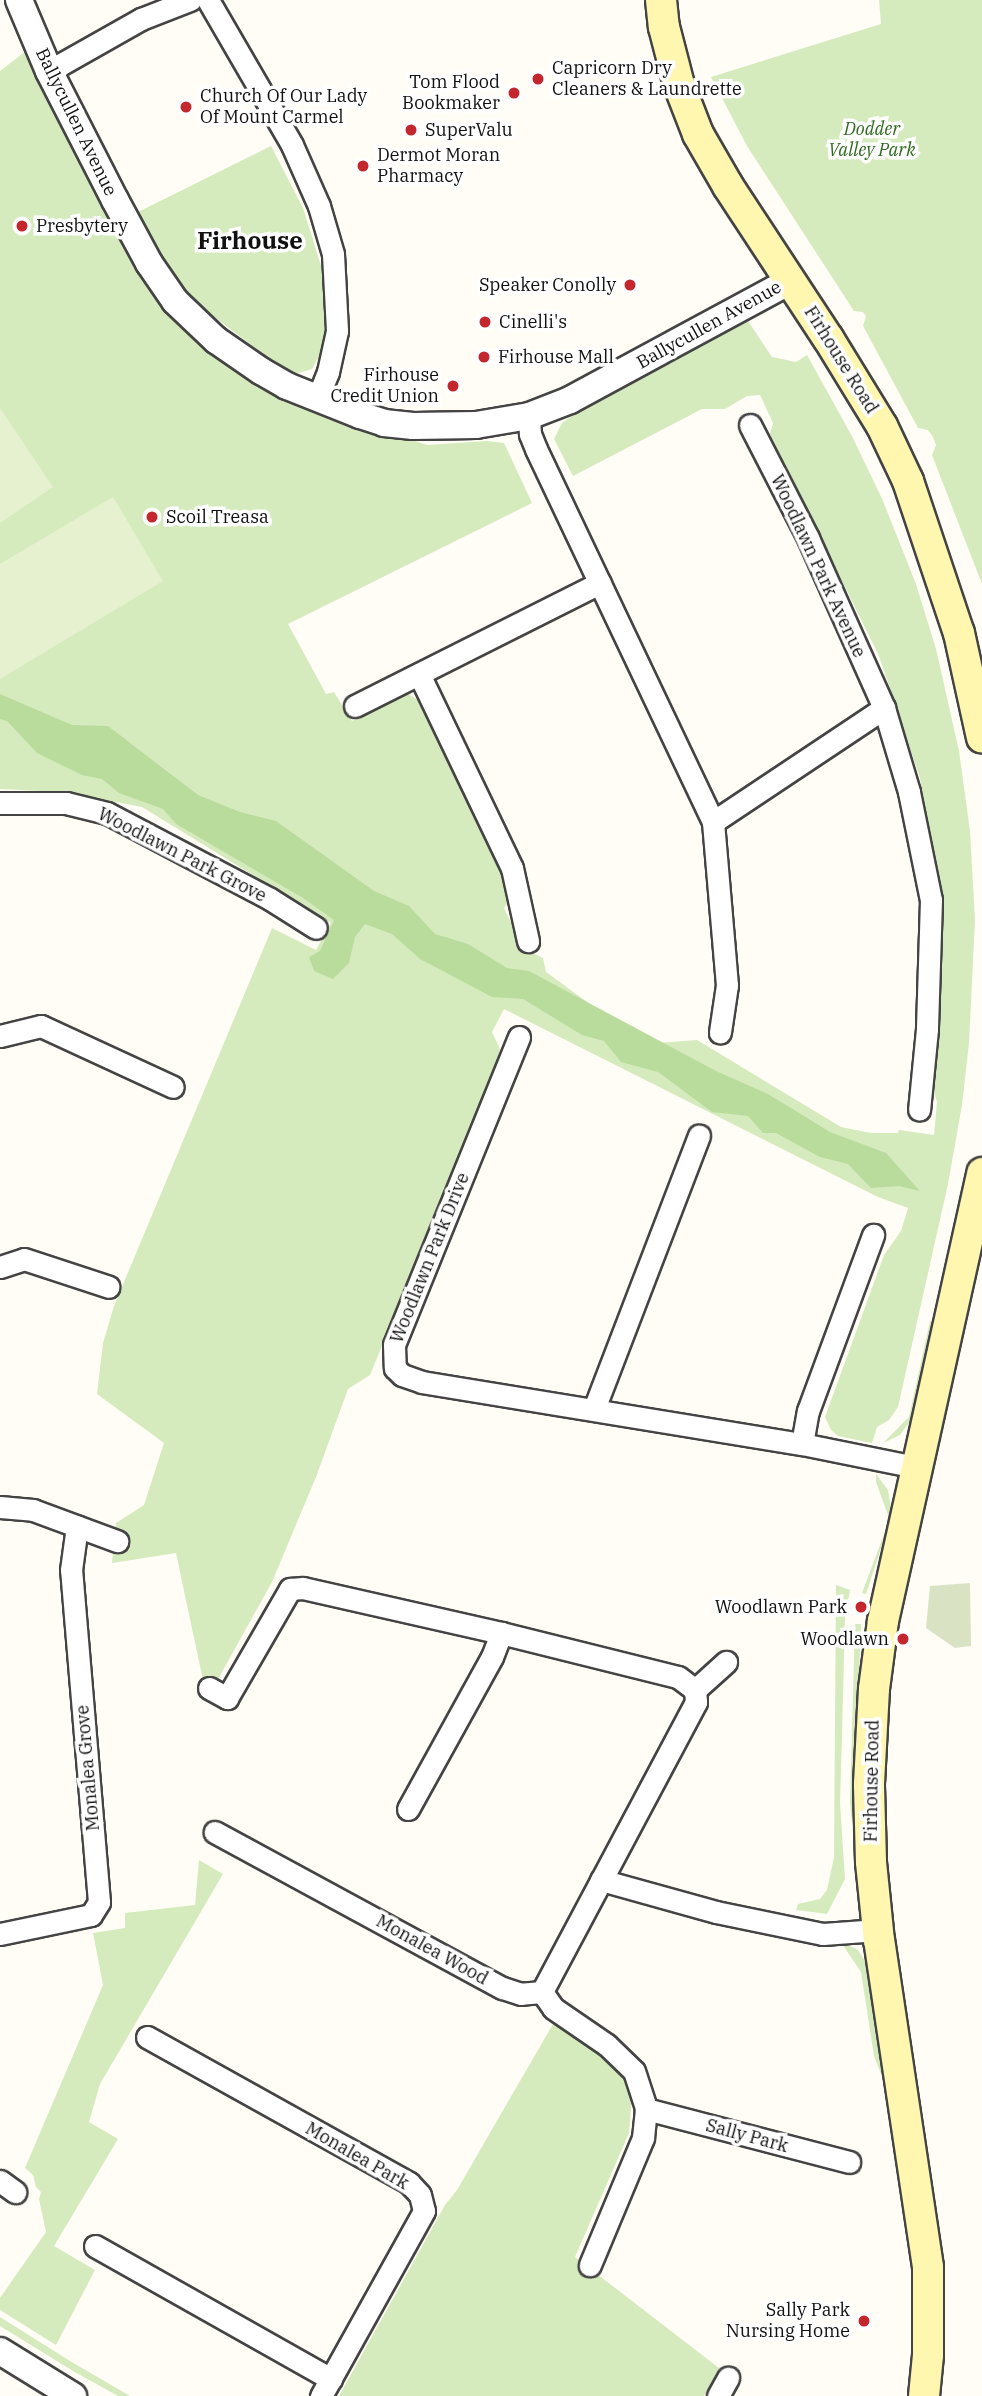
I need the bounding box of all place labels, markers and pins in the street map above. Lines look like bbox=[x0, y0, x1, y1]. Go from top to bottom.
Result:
place label: Capricorn Dry Cleaners & Laundrette bbox=[552, 58, 742, 100]
marker: Capricorn Dry Cleaners & Laundrette bbox=[530, 71, 546, 87]
place label: Tom Flood Bookmaker bbox=[402, 72, 500, 114]
marker: Tom Flood Bookmaker bbox=[506, 85, 522, 101]
place label: Church Of Our Lady Of Mount Carmel bbox=[200, 86, 367, 128]
marker: Church Of Our Lady Of Mount Carmel bbox=[178, 99, 194, 115]
place label: SuperValu bbox=[425, 119, 513, 141]
marker: SuperValu bbox=[403, 122, 419, 138]
place label: Dermot Moran Pharmacy bbox=[377, 145, 500, 188]
marker: Dermot Moran Pharmacy bbox=[355, 158, 371, 174]
place label: Presbytery bbox=[36, 215, 128, 237]
marker: Presbytery bbox=[14, 218, 30, 234]
place label: Speaker Conolly bbox=[479, 274, 616, 296]
marker: Speaker Conolly bbox=[622, 277, 638, 293]
place label: Cinelli's bbox=[499, 311, 567, 333]
marker: Cinelli's bbox=[477, 314, 493, 330]
place label: Firhouse Mall bbox=[498, 346, 614, 368]
marker: Firhouse Mall bbox=[476, 349, 492, 365]
place label: Firhouse Credit Union bbox=[331, 365, 439, 408]
marker: Firhouse Credit Union bbox=[445, 378, 461, 394]
place label: Scoil Treasa bbox=[166, 506, 269, 528]
marker: Scoil Treasa bbox=[144, 509, 160, 525]
place label: Woodlawn Park bbox=[715, 1596, 847, 1618]
marker: Woodlawn Park bbox=[853, 1599, 869, 1615]
place label: Woodlawn bbox=[800, 1628, 889, 1650]
marker: Woodlawn bbox=[895, 1631, 911, 1647]
place label: Sally Park Nursing Home bbox=[726, 2300, 850, 2342]
marker: Sally Park Nursing Home bbox=[856, 2313, 872, 2329]

